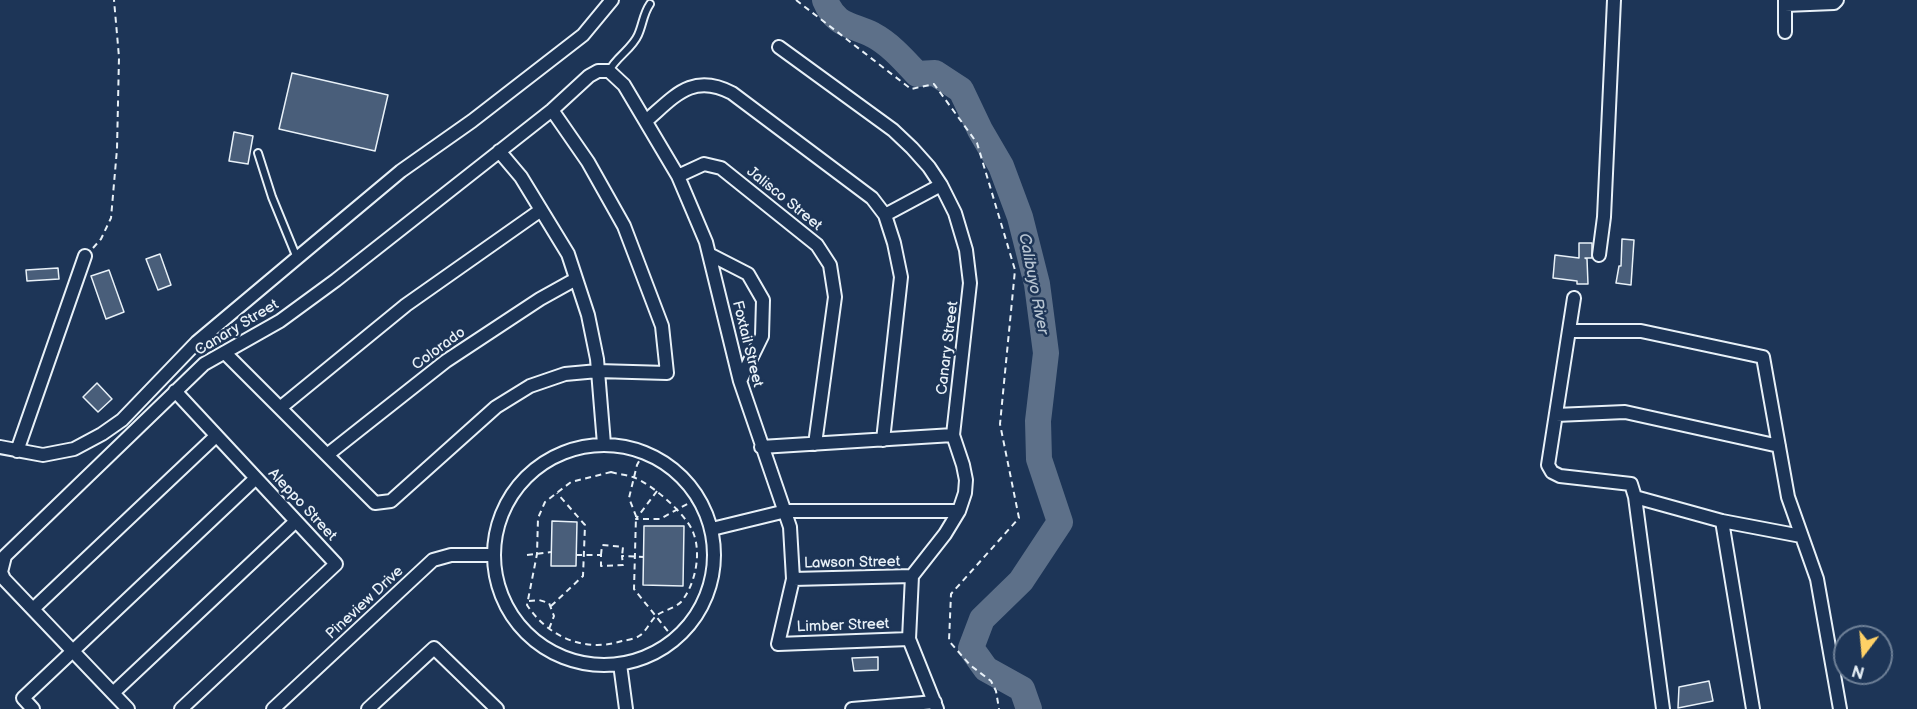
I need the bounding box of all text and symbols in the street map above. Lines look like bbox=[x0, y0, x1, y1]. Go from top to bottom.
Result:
street label: Jalisco Street bbox=[743, 163, 825, 235]
water label: Calibuyo River bbox=[1014, 232, 1052, 336]
street label: Canary Street bbox=[192, 296, 282, 360]
street label: Foxtail Street bbox=[728, 299, 766, 389]
street label: Canary Street bbox=[933, 300, 963, 396]
street label: Colorado bbox=[409, 324, 469, 374]
street label: Aleppo Street bbox=[264, 465, 340, 545]
street label: Lawson Street bbox=[804, 553, 900, 573]
street label: Pineview Drive bbox=[323, 563, 407, 643]
street label: Limber Street bbox=[796, 615, 890, 637]
north arrow bbox=[1833, 625, 1893, 685]
text: N bbox=[1850, 660, 1867, 682]

